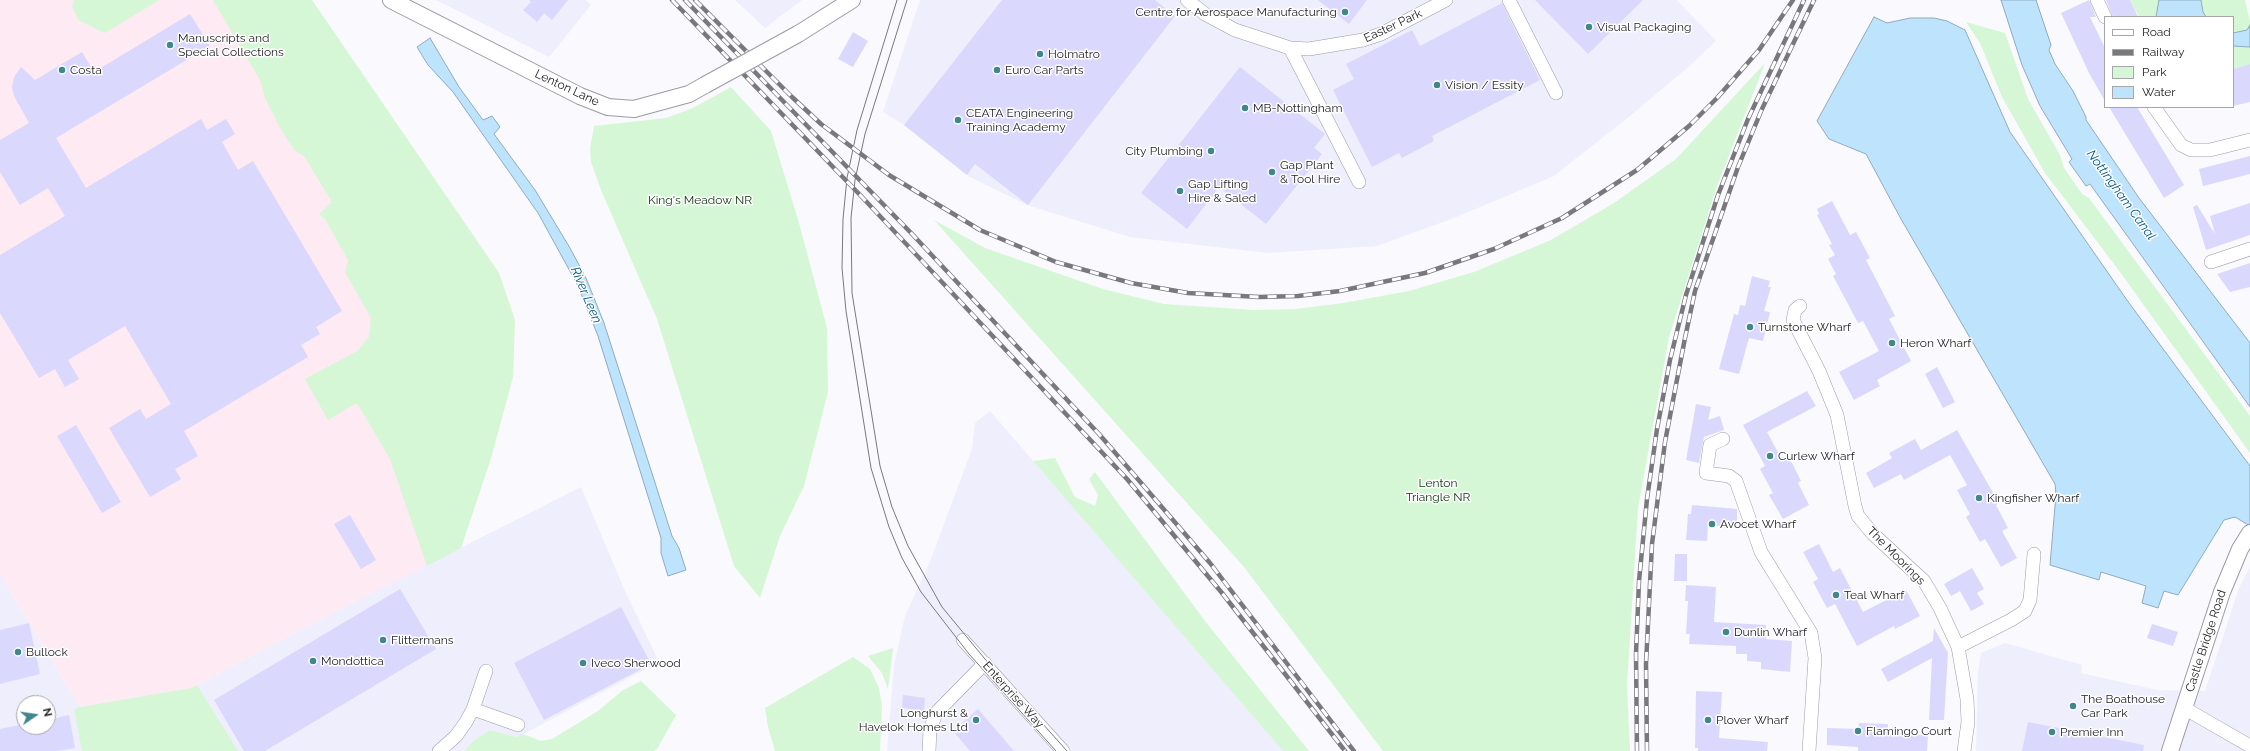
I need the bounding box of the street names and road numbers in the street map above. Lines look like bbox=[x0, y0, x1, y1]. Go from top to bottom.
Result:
street label: Easter Park bbox=[1362, 6, 1424, 46]
street label: Lenton Lane bbox=[532, 67, 602, 109]
street label: The Moorings bbox=[1864, 524, 1928, 588]
street label: Castle Bridge Road bbox=[2183, 588, 2229, 694]
street label: Enterprise Way bbox=[979, 659, 1047, 731]

